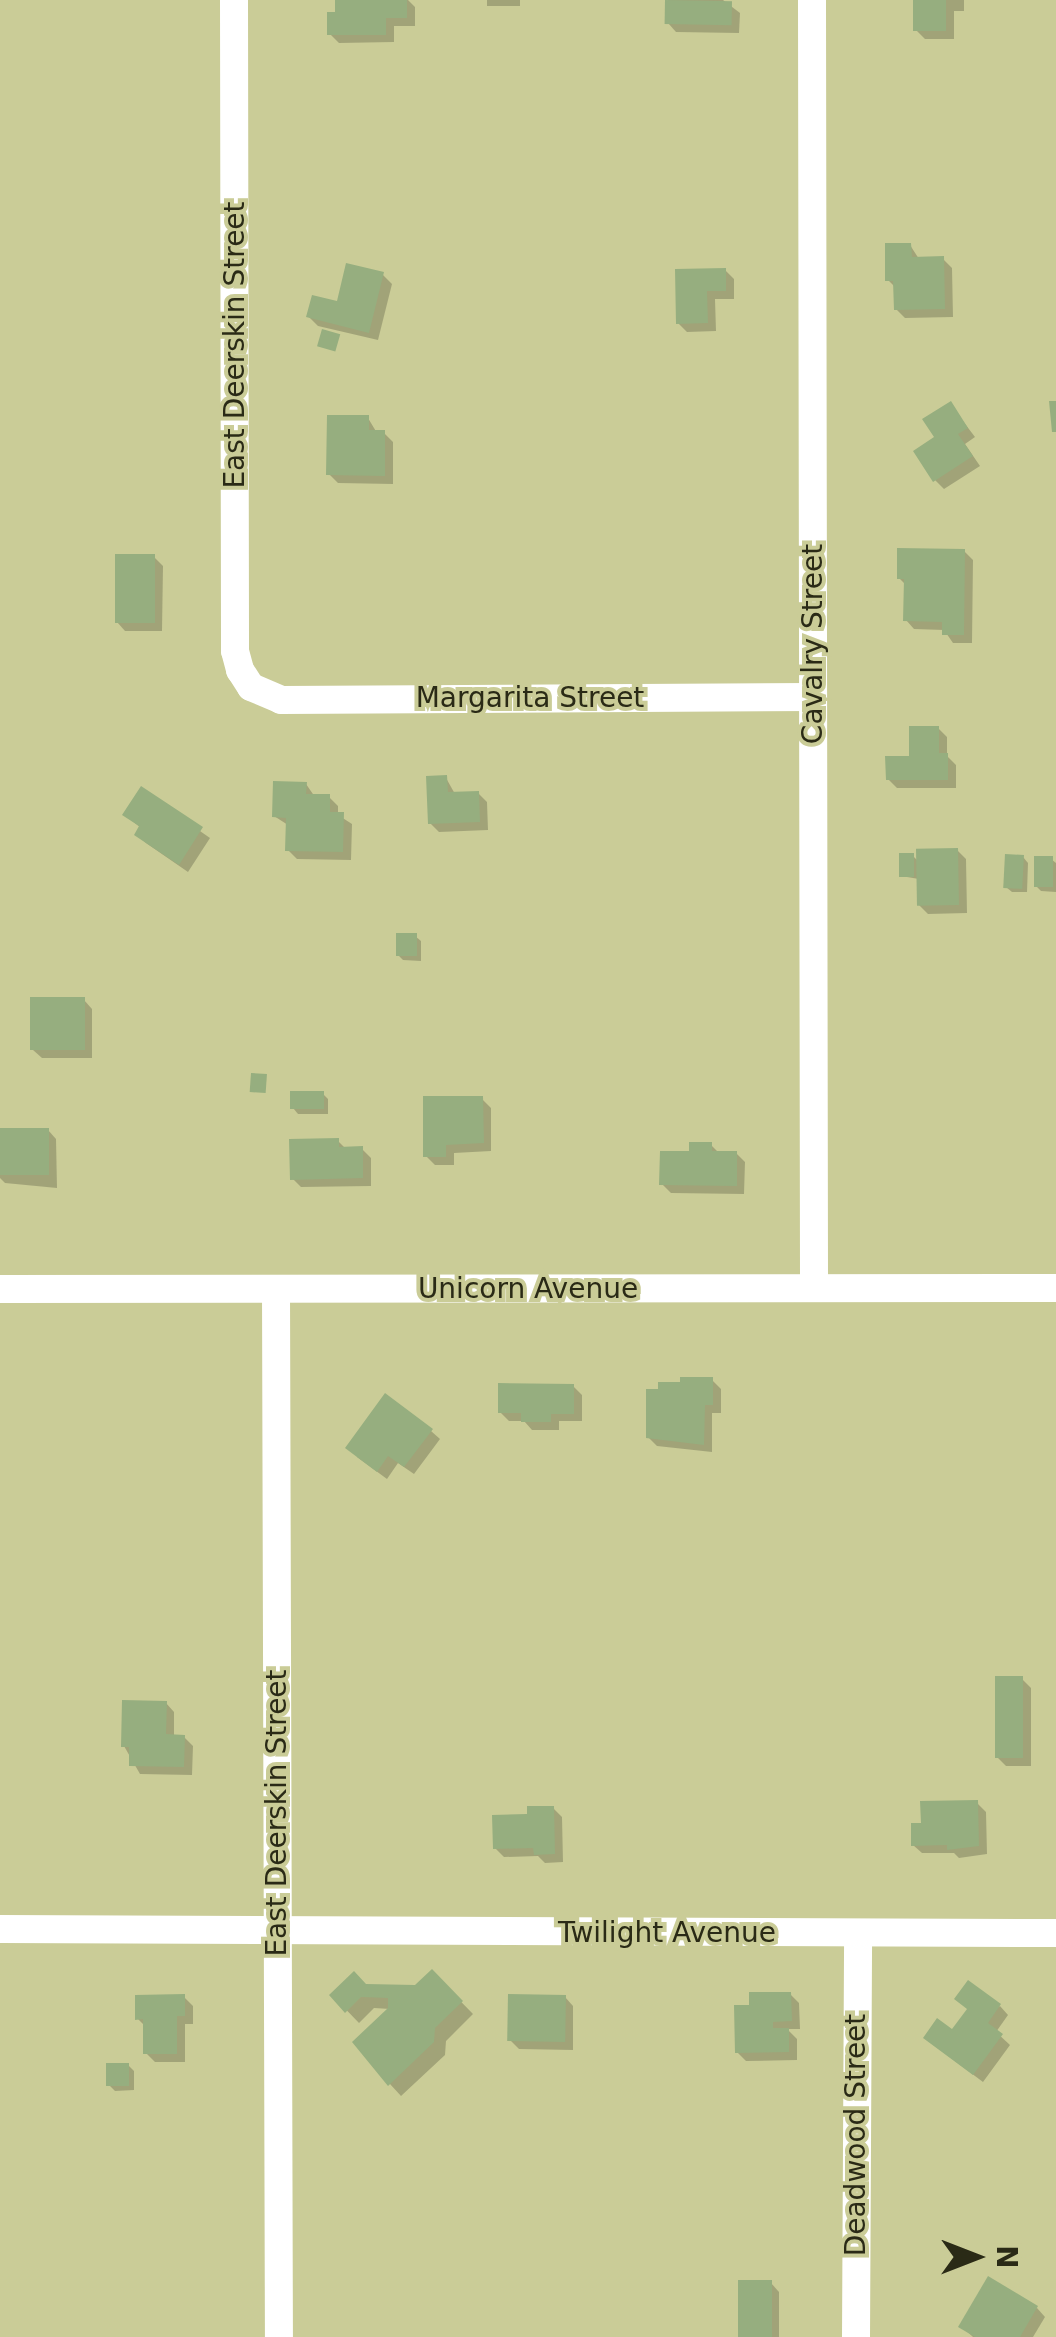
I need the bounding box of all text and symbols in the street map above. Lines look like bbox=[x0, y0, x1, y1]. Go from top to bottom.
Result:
street label: East Deerskin Street bbox=[218, 201, 252, 489]
street label: Cavalry Street bbox=[796, 544, 830, 744]
street label: Margarita Street bbox=[416, 681, 644, 715]
street label: Unicorn Avenue bbox=[418, 1272, 638, 1306]
street label: East Deerskin Street bbox=[260, 1669, 294, 1957]
street label: Twilight Avenue bbox=[558, 1916, 776, 1950]
street label: Deadwood Street bbox=[839, 2014, 873, 2256]
north arrow bbox=[926, 2207, 1026, 2307]
text: N bbox=[990, 2245, 1023, 2269]

